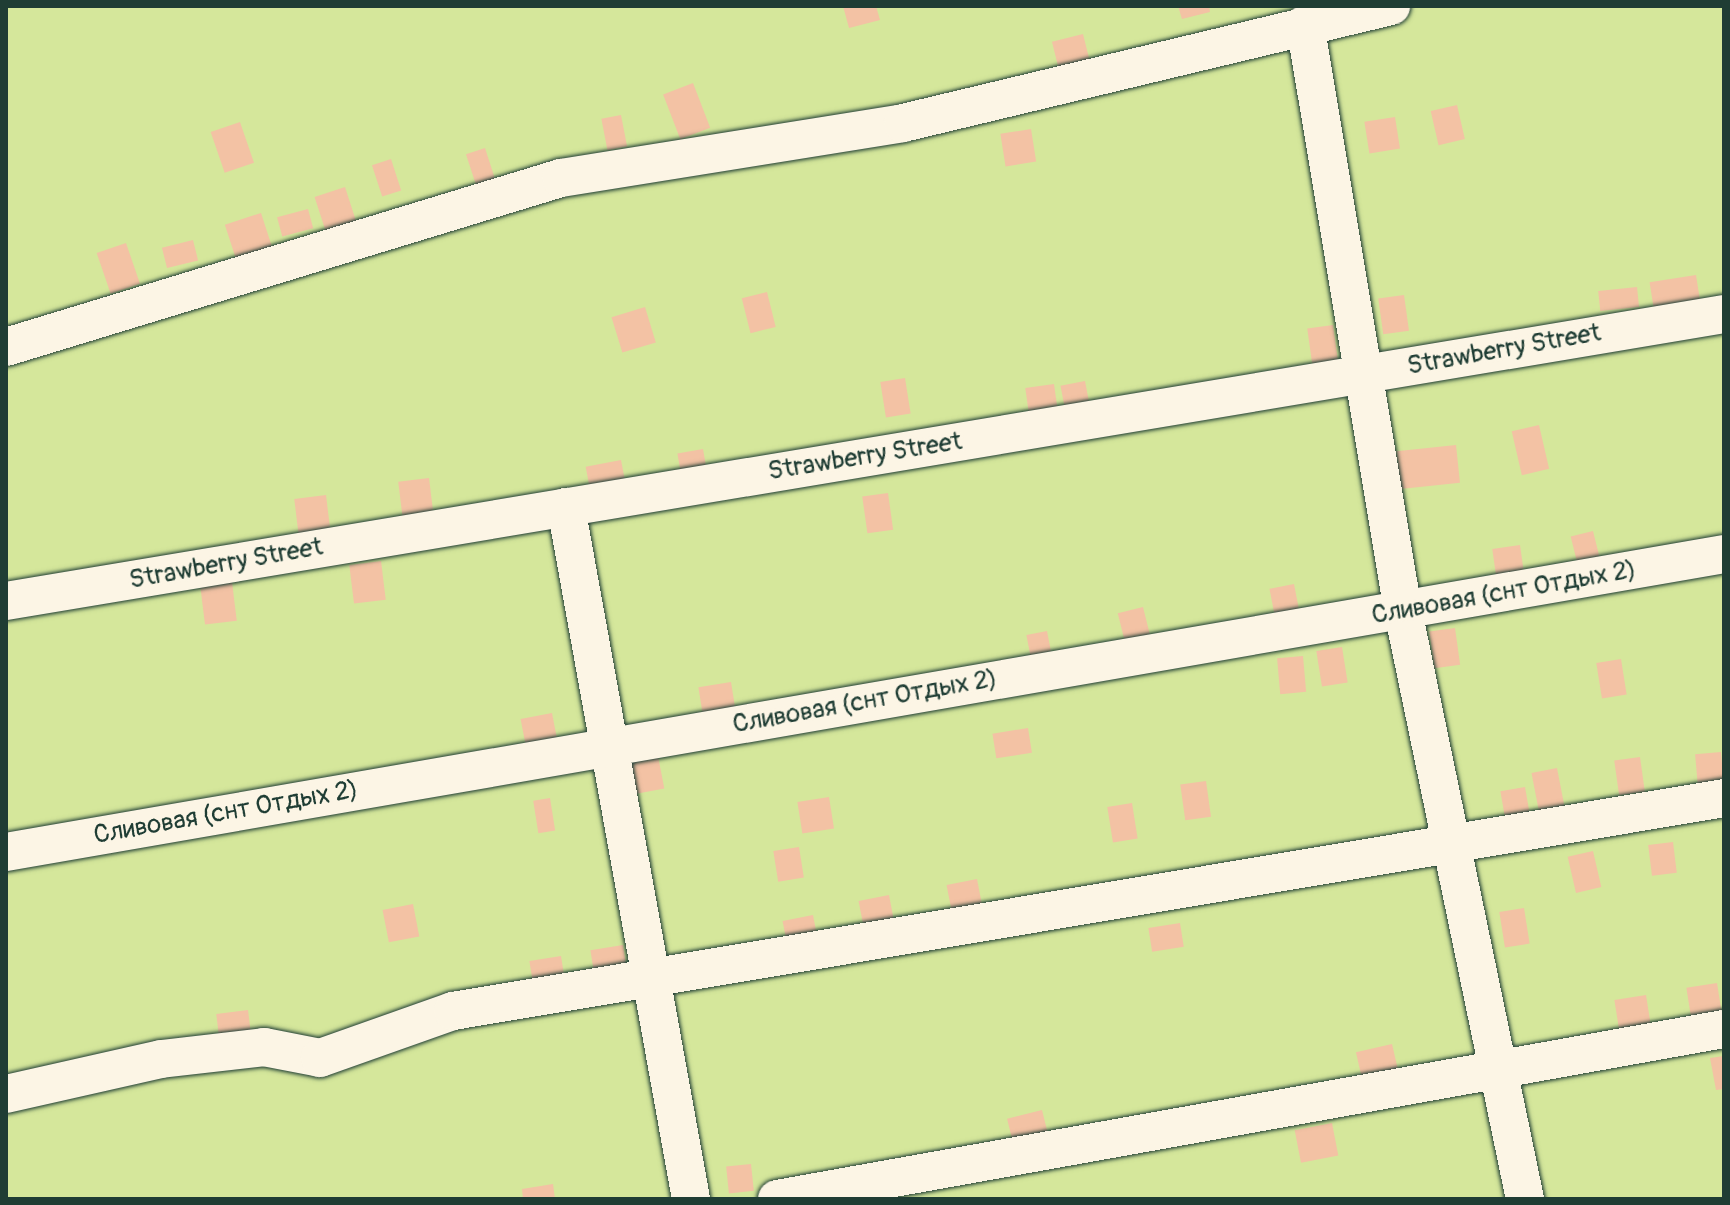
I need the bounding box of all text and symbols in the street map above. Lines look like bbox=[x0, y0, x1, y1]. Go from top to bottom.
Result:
street label: Strawberry Street bbox=[1405, 318, 1603, 382]
street label: Strawberry Street bbox=[766, 426, 964, 488]
street label: Strawberry Street bbox=[127, 532, 325, 596]
street label: Сливовая (снт Отдых 2) bbox=[1369, 554, 1639, 632]
street label: Сливовая (снт Отдых 2) bbox=[730, 663, 1000, 741]
street label: Сливовая (снт Отдых 2) bbox=[91, 774, 361, 852]

